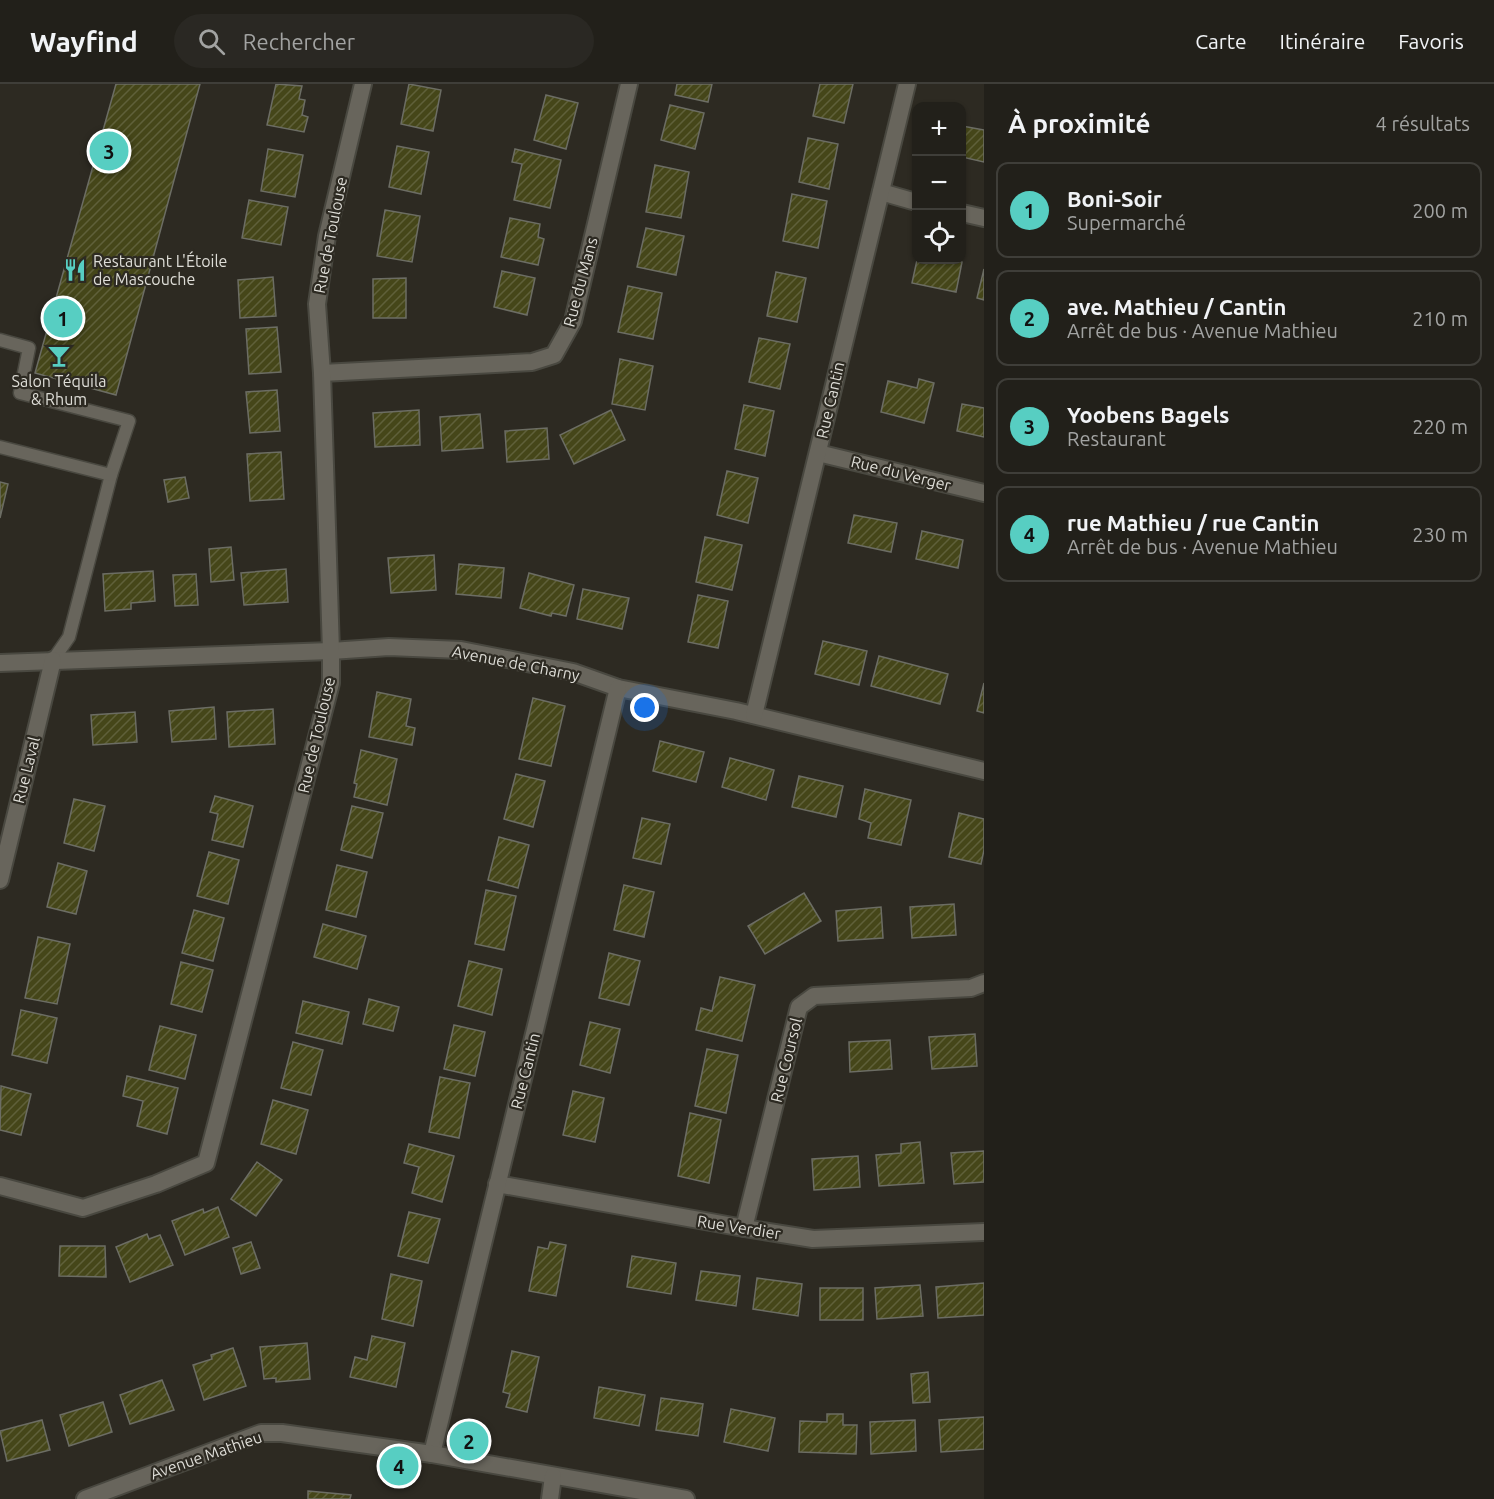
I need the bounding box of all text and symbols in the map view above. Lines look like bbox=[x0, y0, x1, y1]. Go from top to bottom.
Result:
search box bbox=[174, 14, 594, 68]
icon: search bbox=[195, 25, 228, 58]
text: Wayfind bbox=[30, 26, 138, 57]
text: Rechercher bbox=[243, 29, 355, 54]
text: Carte bbox=[1195, 29, 1247, 53]
text: Itinéraire bbox=[1280, 29, 1365, 53]
text: Favoris bbox=[1398, 29, 1464, 53]
map controls bbox=[912, 102, 966, 264]
button: + bbox=[912, 102, 966, 156]
text: À proximité bbox=[1008, 109, 1150, 138]
text: 4 résultats bbox=[1376, 112, 1470, 135]
pin: 3 bbox=[90, 128, 128, 174]
button: − bbox=[912, 156, 966, 210]
street label: Rue de Toulouse bbox=[310, 175, 350, 295]
text: Boni-Soir bbox=[1067, 186, 1162, 211]
text: 1 bbox=[1024, 199, 1035, 222]
text: 200 m bbox=[1412, 199, 1468, 222]
button: locate bbox=[912, 210, 966, 264]
text: Supermarché bbox=[1067, 211, 1186, 234]
street label: Rue du Mans bbox=[559, 235, 601, 329]
place label: Restaurant L'Étoile de Mascouche bbox=[93, 250, 227, 288]
restaurant icon: Restaurant L'Étoile de Mascouche bbox=[62, 257, 88, 283]
text: ave. Mathieu / Cantin bbox=[1067, 294, 1286, 319]
pin: 1 bbox=[44, 296, 82, 340]
text: 2 bbox=[1024, 307, 1035, 330]
text: 210 m bbox=[1412, 307, 1468, 330]
text: Arrêt de bus · Avenue Mathieu bbox=[1067, 319, 1338, 342]
bar icon: Salon Téquila & Rhum bbox=[46, 343, 72, 369]
street label: Rue Cantin bbox=[812, 360, 848, 440]
place label: Salon Téquila & Rhum bbox=[12, 372, 106, 408]
text: Yoobens Bagels bbox=[1067, 402, 1229, 427]
text: 3 bbox=[1024, 415, 1035, 438]
text: 220 m bbox=[1412, 415, 1468, 438]
text: Restaurant bbox=[1067, 427, 1166, 450]
street label: Rue du Verger bbox=[849, 452, 953, 494]
text: rue Mathieu / rue Cantin bbox=[1067, 510, 1319, 535]
text: 4 bbox=[1024, 523, 1035, 546]
text: 230 m bbox=[1412, 523, 1468, 546]
text: Arrêt de bus · Avenue Mathieu bbox=[1067, 535, 1338, 558]
street label: Avenue de Charny bbox=[451, 642, 581, 684]
street label: Rue de Toulouse bbox=[294, 675, 338, 795]
your location bbox=[630, 693, 659, 722]
street label: Rue Laval bbox=[9, 735, 43, 805]
street label: Rue Coursol bbox=[767, 1016, 805, 1104]
street label: Rue Cantin bbox=[507, 1031, 543, 1111]
street label: Rue Verdier bbox=[696, 1212, 782, 1242]
pin: 2 bbox=[450, 1418, 488, 1464]
street label: Avenue Mathieu bbox=[148, 1427, 264, 1483]
pin: 4 bbox=[380, 1444, 418, 1488]

